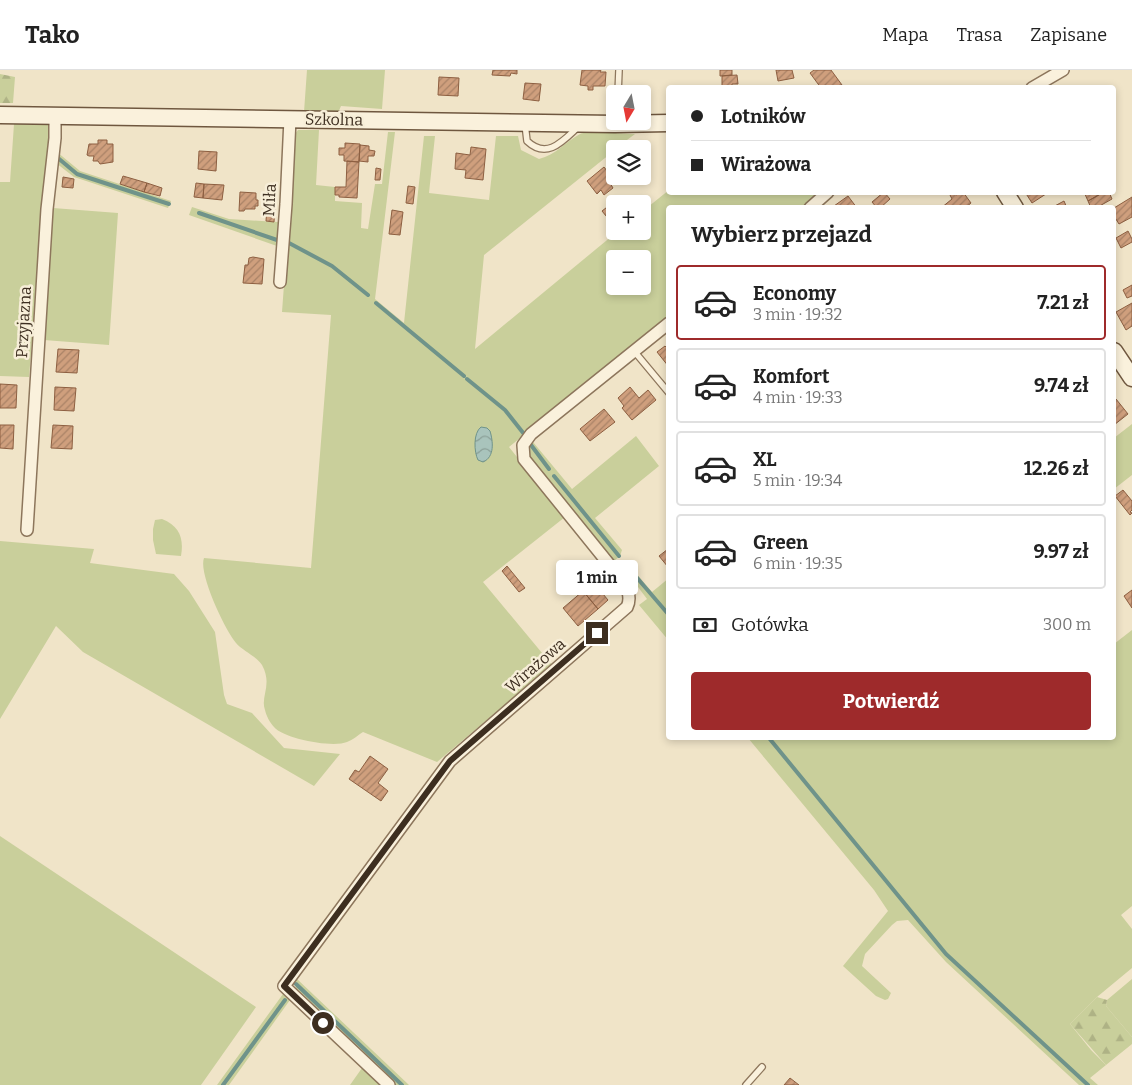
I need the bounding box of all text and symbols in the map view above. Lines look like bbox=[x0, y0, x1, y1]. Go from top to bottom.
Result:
text: Tako bbox=[25, 21, 80, 49]
text: Mapa bbox=[882, 24, 928, 46]
text: Trasa bbox=[956, 24, 1002, 46]
text: Zapisane bbox=[1030, 24, 1107, 46]
north arrow bbox=[606, 85, 651, 130]
map controls bbox=[606, 85, 651, 295]
text: Lotników bbox=[721, 105, 805, 128]
street label: Szkolna bbox=[305, 109, 364, 130]
button: layers bbox=[606, 140, 651, 185]
text: Wirażowa bbox=[721, 153, 811, 176]
street label: Miła bbox=[259, 183, 280, 217]
button: + bbox=[606, 195, 651, 240]
text: Wybierz przejazd bbox=[691, 221, 872, 248]
button: − bbox=[606, 250, 651, 295]
icon: car bbox=[693, 280, 738, 325]
text: Economy bbox=[753, 282, 836, 305]
street label: Przyjazna bbox=[12, 285, 35, 358]
text: 7.21 zł bbox=[1037, 291, 1089, 314]
text: 3 min · 19:32 bbox=[753, 305, 842, 324]
icon: car bbox=[693, 363, 738, 408]
text: Komfort bbox=[753, 365, 829, 388]
text: 9.74 zł bbox=[1034, 374, 1089, 397]
text: 4 min · 19:33 bbox=[753, 388, 843, 407]
icon: car bbox=[693, 446, 738, 491]
text: XL bbox=[753, 448, 777, 471]
text: 12.26 zł bbox=[1024, 457, 1089, 480]
text: 5 min · 19:34 bbox=[753, 471, 842, 490]
icon: car bbox=[693, 529, 738, 574]
text: Green bbox=[753, 531, 808, 554]
text: 9.97 zł bbox=[1034, 540, 1089, 563]
text: 6 min · 19:35 bbox=[753, 554, 842, 573]
callout: 1 min bbox=[556, 560, 638, 596]
text: 1 min bbox=[577, 568, 617, 587]
icon: cash bbox=[691, 611, 719, 639]
text: Gotówka bbox=[731, 613, 809, 636]
text: 300 m bbox=[1043, 615, 1091, 634]
route end bbox=[586, 622, 608, 644]
street label: Wirażowa bbox=[501, 634, 570, 697]
button: Potwierdź bbox=[691, 672, 1091, 730]
route start bbox=[312, 1012, 334, 1034]

